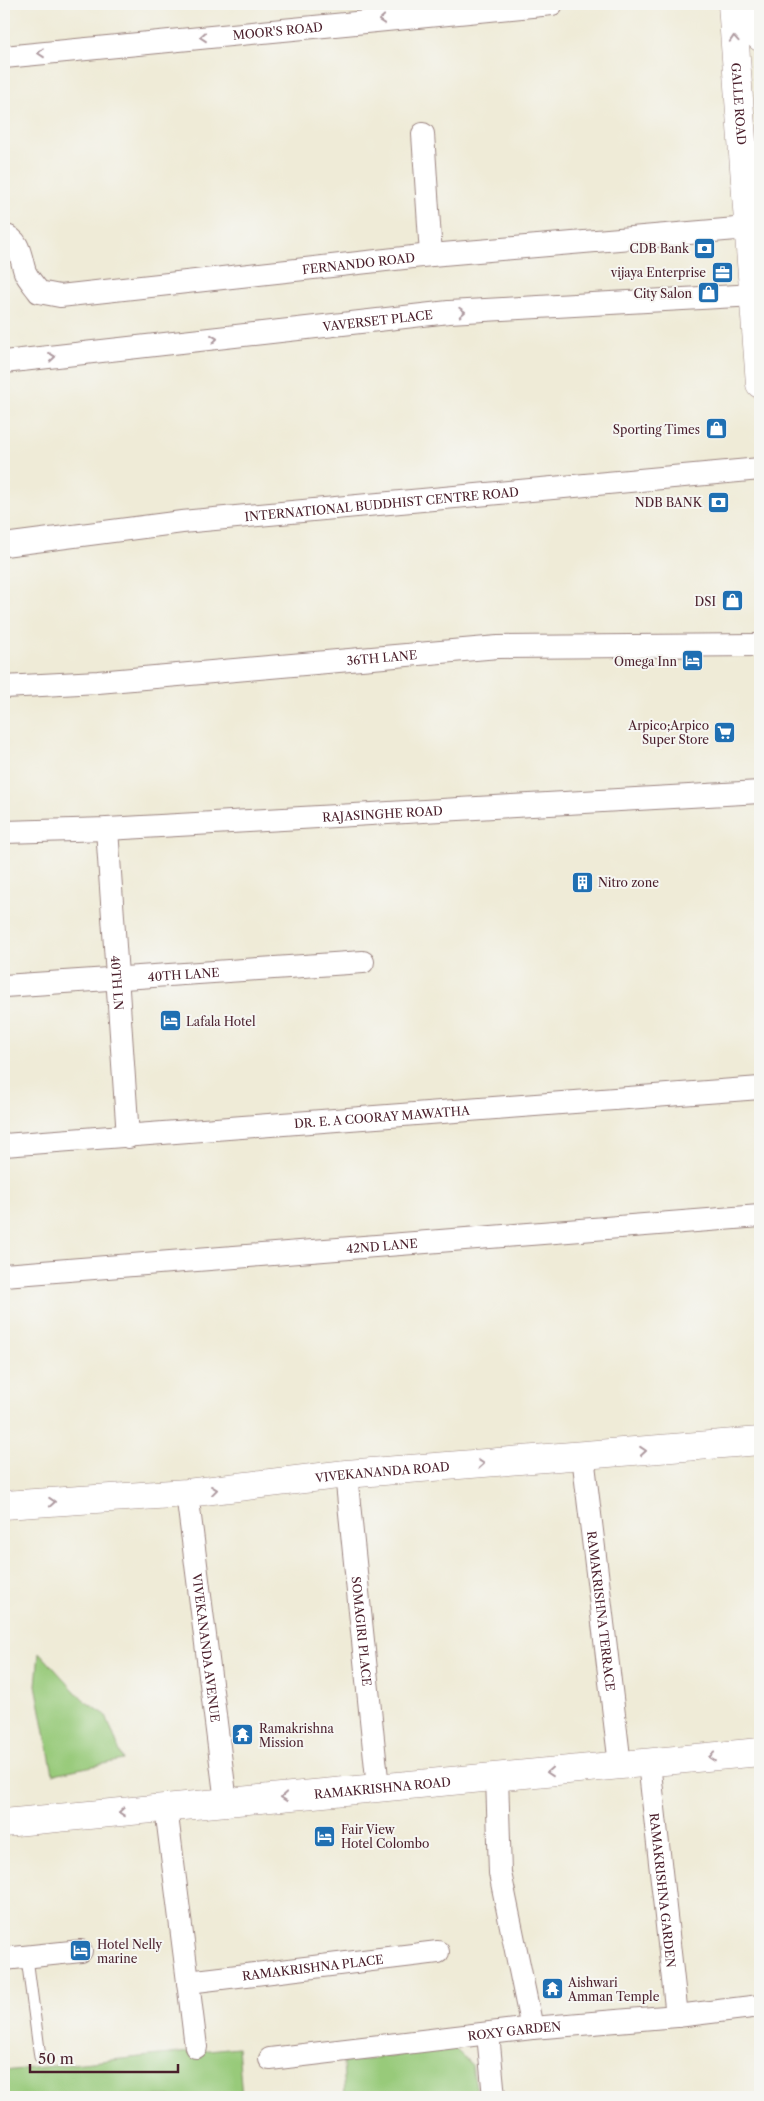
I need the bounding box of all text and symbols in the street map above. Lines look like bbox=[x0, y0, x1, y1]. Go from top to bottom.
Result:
one-way arrow bbox=[378, 14, 386, 25]
street label: MOOR'S ROAD bbox=[232, 19, 324, 42]
one-way arrow bbox=[198, 32, 206, 43]
one-way arrow bbox=[729, 34, 740, 42]
one-way arrow bbox=[37, 47, 45, 58]
street label: GALLE ROAD bbox=[729, 62, 750, 146]
bank icon: CDB Bank bbox=[693, 236, 717, 260]
place label: CDB Bank bbox=[629, 241, 690, 256]
street label: FERNANDO ROAD bbox=[301, 249, 416, 277]
office icon: vijaya Enterprise bbox=[710, 260, 734, 284]
place label: vijaya Enterprise bbox=[610, 265, 706, 280]
shop icon: City Salon bbox=[696, 281, 720, 305]
place label: City Salon bbox=[633, 286, 692, 301]
street label: VAVERSET PLACE bbox=[321, 306, 433, 334]
one-way arrow bbox=[458, 306, 466, 317]
one-way arrow bbox=[210, 334, 218, 345]
one-way arrow bbox=[49, 352, 57, 363]
shop icon: Sporting Times bbox=[704, 417, 728, 441]
place label: Sporting Times bbox=[613, 422, 700, 437]
street label: INTERNATIONAL BUDDHIST CENTRE ROAD bbox=[244, 484, 520, 524]
bank icon: NDB BANK bbox=[706, 490, 730, 514]
place label: NDB BANK bbox=[635, 495, 703, 510]
shop icon: DSI bbox=[720, 589, 744, 613]
place label: DSI bbox=[695, 594, 716, 609]
street label: 36TH LANE bbox=[346, 647, 418, 668]
hotel icon: Omega Inn bbox=[681, 649, 705, 673]
place label: Omega Inn bbox=[614, 654, 677, 669]
place label: Arpico;Arpico Super Store bbox=[627, 718, 709, 747]
supermarket icon: Arpico;Arpico Super Store bbox=[713, 720, 737, 744]
street label: RAJASINGHE ROAD bbox=[322, 802, 443, 824]
building icon: Nitro zone bbox=[570, 870, 594, 894]
place label: Nitro zone bbox=[598, 875, 659, 890]
street label: 40TH LN bbox=[108, 955, 127, 1011]
street label: 40TH LANE bbox=[147, 964, 220, 984]
hotel icon: Lafala Hotel bbox=[158, 1009, 182, 1033]
place label: Lafala Hotel bbox=[186, 1014, 256, 1029]
street label: DR. E. A COORAY MAWATHA bbox=[294, 1102, 471, 1131]
street label: 42ND LANE bbox=[346, 1235, 418, 1256]
one-way arrow bbox=[639, 1446, 647, 1457]
street label: VIVEKANANDA ROAD bbox=[313, 1458, 450, 1485]
one-way arrow bbox=[477, 1458, 485, 1469]
one-way arrow bbox=[211, 1485, 219, 1496]
one-way arrow bbox=[49, 1496, 57, 1507]
street label: RAMAKRISHNA TERRACE bbox=[585, 1530, 619, 1692]
street label: VIVEKANANDA AVENUE bbox=[190, 1571, 223, 1723]
street label: SOMAGIRI PLACE bbox=[349, 1576, 375, 1687]
place label: Ramakrishna Mission bbox=[259, 1721, 334, 1750]
temple icon: Ramakrishna Mission bbox=[231, 1723, 255, 1747]
one-way arrow bbox=[707, 1751, 715, 1762]
one-way arrow bbox=[546, 1766, 554, 1777]
street label: RAMAKRISHNA ROAD bbox=[313, 1774, 452, 1801]
one-way arrow bbox=[279, 1791, 287, 1802]
one-way arrow bbox=[118, 1806, 126, 1817]
street label: RAMAKRISHNA GARDEN bbox=[647, 1812, 679, 1968]
place label: Fair View Hotel Colombo bbox=[341, 1822, 429, 1851]
hotel icon: Fair View Hotel Colombo bbox=[313, 1824, 337, 1848]
place label: Hotel Nelly marine bbox=[97, 1937, 162, 1966]
hotel icon: Hotel Nelly marine bbox=[69, 1939, 93, 1963]
street label: RAMAKRISHNA PLACE bbox=[241, 1951, 384, 1983]
place label: Aishwari Amman Temple bbox=[567, 1975, 660, 2004]
temple icon: Aishwari Amman Temple bbox=[540, 1977, 564, 2001]
street label: ROXY GARDEN bbox=[467, 2018, 562, 2043]
scale bar bbox=[30, 2041, 178, 2073]
text: 50 m bbox=[38, 2049, 74, 2068]

